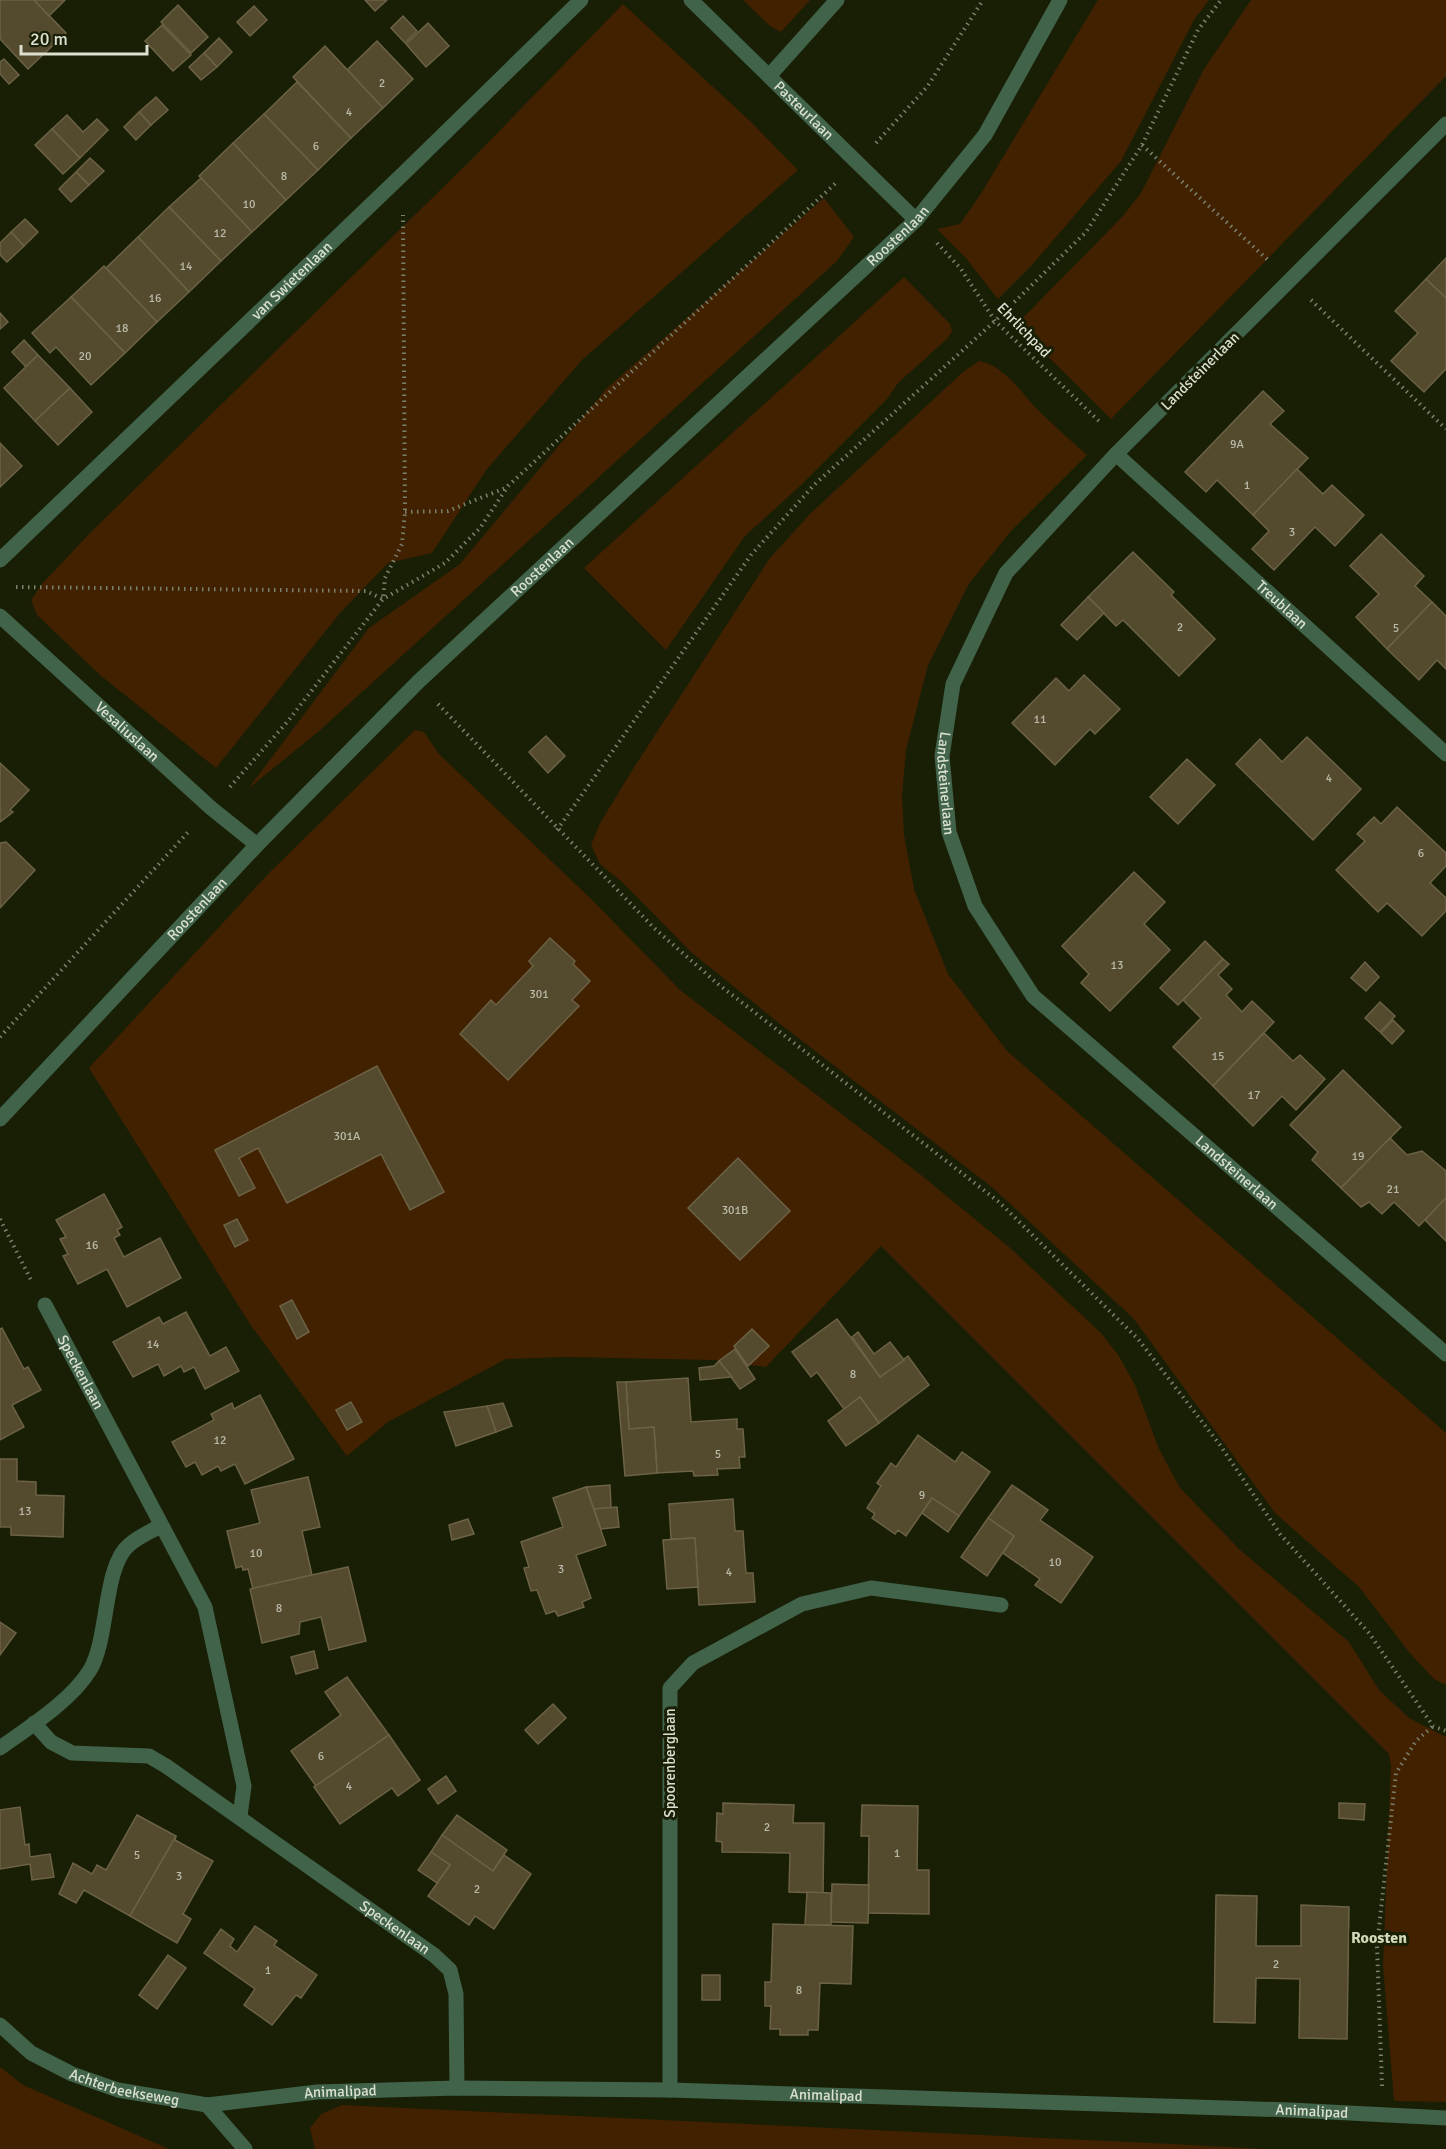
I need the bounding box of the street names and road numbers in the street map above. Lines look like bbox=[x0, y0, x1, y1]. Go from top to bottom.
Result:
street label: Pasteurlaan bbox=[770, 77, 838, 144]
street label: Roostenlaan bbox=[863, 202, 933, 270]
street label: van Swietenlaan bbox=[247, 238, 336, 323]
street label: Ehrlichpad bbox=[993, 299, 1055, 361]
street label: Landsteinerlaan bbox=[1157, 328, 1243, 414]
street label: Roostenlaan bbox=[507, 533, 577, 601]
street label: Treublaan bbox=[1252, 577, 1311, 633]
street label: Vesaliuslaan bbox=[91, 698, 163, 766]
street label: Landsteinerlaan bbox=[933, 730, 958, 836]
street label: Roostenlaan bbox=[163, 874, 231, 944]
street label: Landsteinerlaan bbox=[1192, 1132, 1282, 1213]
street label: Speckenlaan bbox=[54, 1332, 108, 1412]
street label: Spoorenberglaan bbox=[661, 1708, 679, 1818]
street label: Speckenlaan bbox=[356, 1896, 433, 1958]
street label: Achterbeekseweg bbox=[67, 2065, 181, 2109]
street label: Animalipad bbox=[303, 2081, 377, 2102]
street label: Animalipad bbox=[789, 2085, 863, 2105]
street label: Animalipad bbox=[1275, 2101, 1349, 2122]

